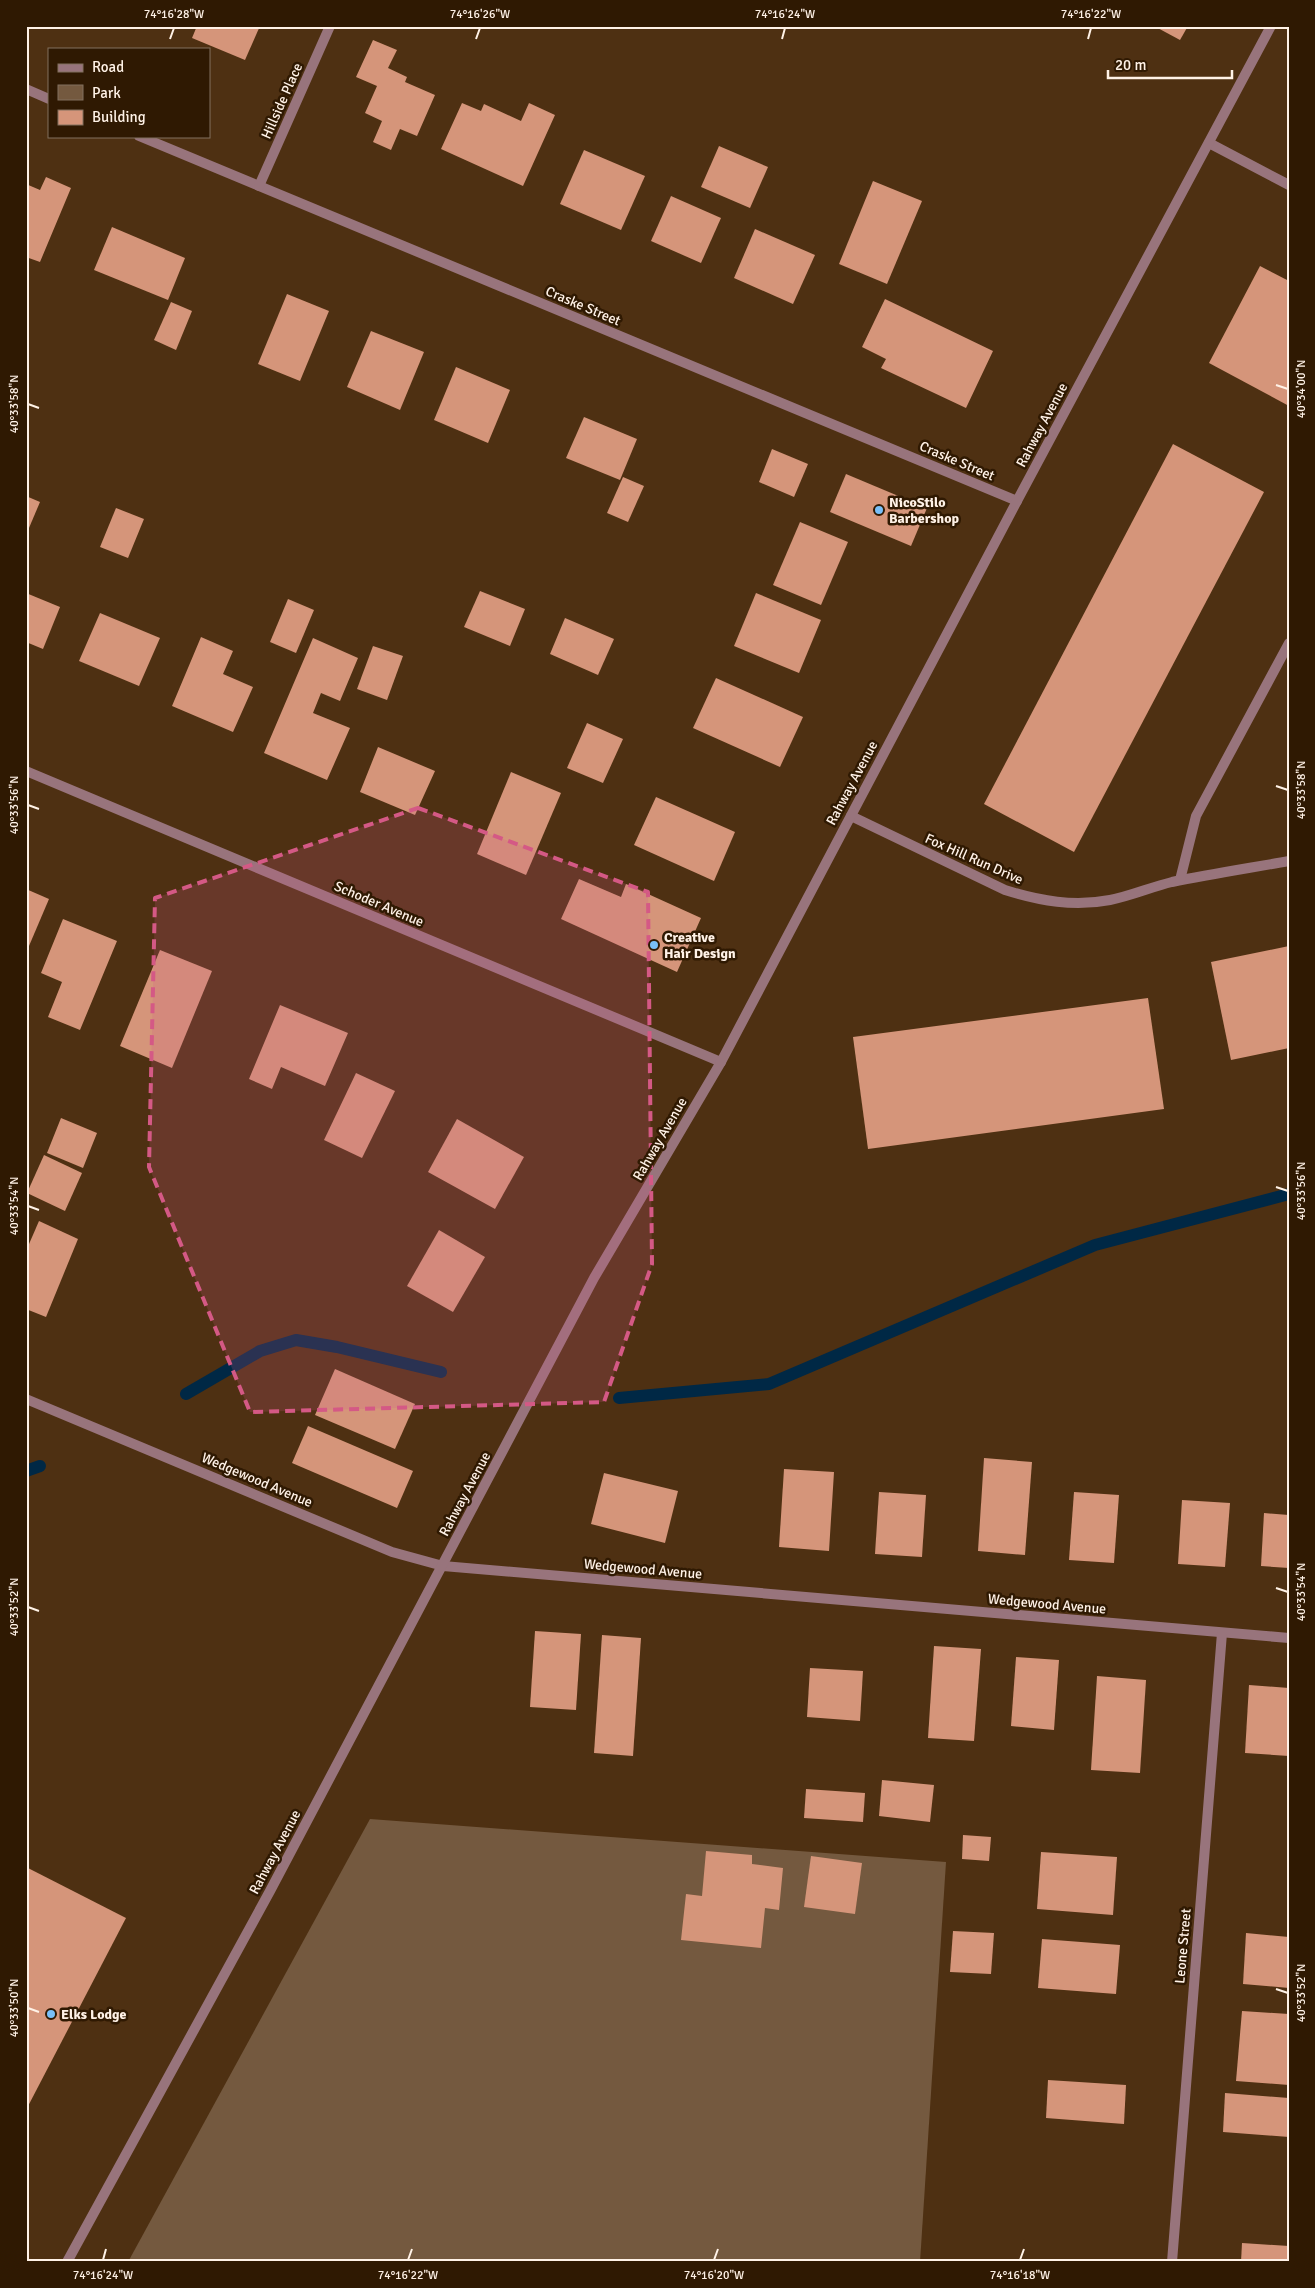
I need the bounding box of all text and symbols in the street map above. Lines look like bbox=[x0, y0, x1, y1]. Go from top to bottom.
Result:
text: 74°16'28"W bbox=[144, 7, 204, 22]
text: 74°16'26"W bbox=[450, 7, 510, 22]
text: 74°16'24"W bbox=[755, 7, 815, 22]
text: 74°16'22"W bbox=[1061, 7, 1121, 22]
legend bbox=[48, 48, 210, 138]
scale bar bbox=[1108, 48, 1231, 80]
text: 20 m bbox=[1115, 56, 1146, 74]
text: Road bbox=[92, 58, 124, 76]
street label: Hillside Place bbox=[258, 60, 306, 142]
text: Park bbox=[92, 84, 121, 102]
text: Building bbox=[92, 108, 146, 126]
street label: Craske Street bbox=[543, 283, 623, 330]
text: 40°34'00"N bbox=[1294, 360, 1309, 418]
text: 40°33'58"N bbox=[7, 375, 22, 433]
street label: Rahway Avenue bbox=[1013, 380, 1071, 470]
street label: Craske Street bbox=[917, 438, 997, 485]
place label: NicoStilo Barbershop bbox=[889, 494, 959, 527]
marker: NicoStilo Barbershop bbox=[873, 504, 885, 516]
street label: Rahway Avenue bbox=[823, 738, 881, 828]
text: 40°33'58"N bbox=[1294, 761, 1309, 819]
text: 40°33'56"N bbox=[7, 776, 22, 834]
street label: Fox Hill Run Drive bbox=[922, 830, 1026, 888]
street label: Schoder Avenue bbox=[332, 877, 426, 931]
place label: Creative Hair Design bbox=[664, 929, 736, 962]
marker: Creative Hair Design bbox=[648, 939, 660, 951]
street label: Rahway Avenue bbox=[629, 1094, 691, 1184]
text: 40°33'56"N bbox=[1294, 1162, 1309, 1220]
text: 40°33'54"N bbox=[7, 1177, 22, 1235]
street label: Wedgewood Avenue bbox=[199, 1449, 315, 1511]
street label: Rahway Avenue bbox=[436, 1449, 494, 1539]
street label: Wedgewood Avenue bbox=[583, 1555, 703, 1583]
text: 40°33'54"N bbox=[1294, 1563, 1309, 1621]
text: 40°33'52"N bbox=[7, 1578, 22, 1636]
street label: Wedgewood Avenue bbox=[987, 1590, 1107, 1618]
street label: Rahway Avenue bbox=[246, 1807, 304, 1897]
street label: Leone Street bbox=[1171, 1908, 1195, 1984]
text: 40°33'52"N bbox=[1294, 1964, 1309, 2022]
text: 40°33'50"N bbox=[7, 1979, 22, 2037]
place label: Elks Lodge bbox=[61, 2006, 127, 2023]
marker: Elks Lodge bbox=[45, 2008, 57, 2020]
text: 74°16'24"W bbox=[73, 2268, 133, 2283]
text: 74°16'22"W bbox=[378, 2268, 438, 2283]
text: 74°16'20"W bbox=[684, 2268, 744, 2283]
text: 74°16'18"W bbox=[990, 2268, 1050, 2283]

